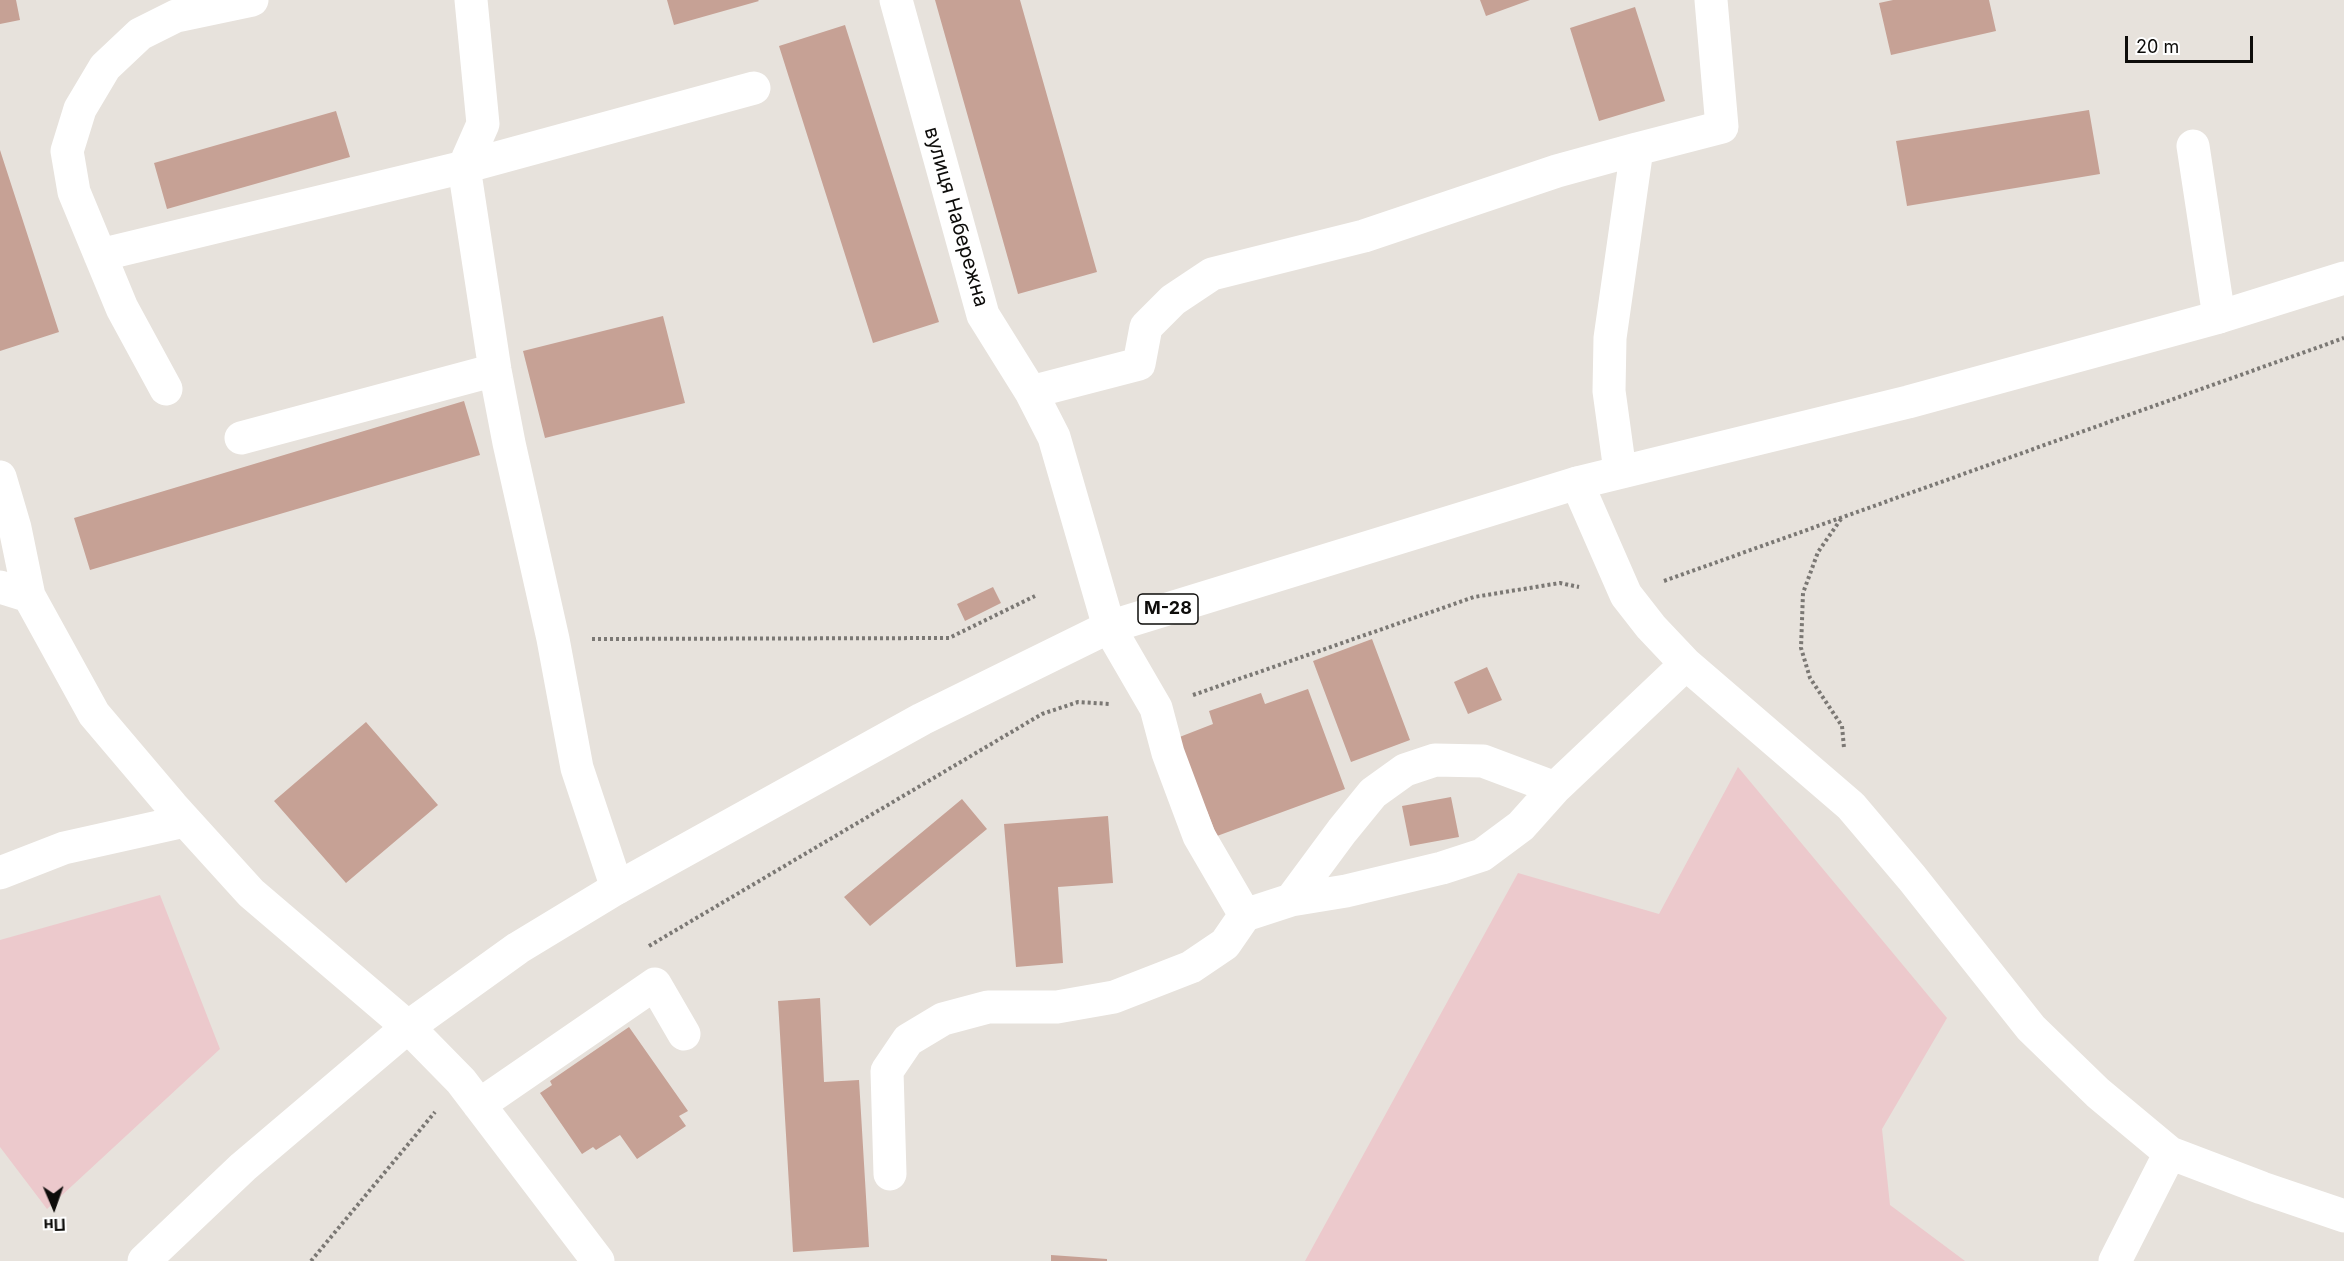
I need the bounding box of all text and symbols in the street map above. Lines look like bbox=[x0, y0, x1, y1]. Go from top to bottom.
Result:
scale bar bbox=[2128, 24, 2256, 62]
text: 20 m bbox=[2136, 36, 2179, 57]
street label: вулиця Набережна bbox=[919, 124, 993, 310]
road number: М-28 bbox=[1138, 594, 1198, 624]
north arrow bbox=[24, 1177, 84, 1237]
text: Пн bbox=[43, 1215, 66, 1235]

